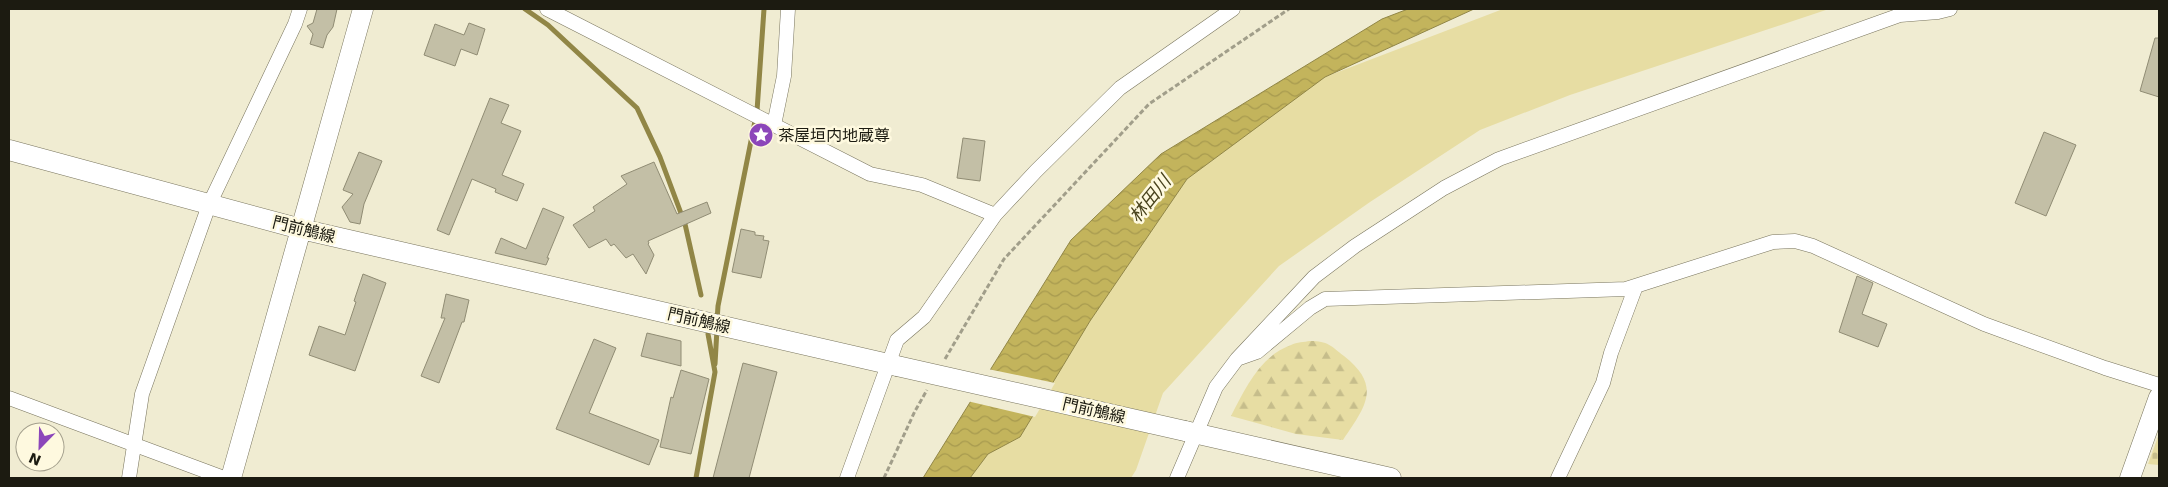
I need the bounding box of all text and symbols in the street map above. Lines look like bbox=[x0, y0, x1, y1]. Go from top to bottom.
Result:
place icon: 茶屋垣内地蔵尊 bbox=[748, 122, 774, 148]
place label: 茶屋垣内地蔵尊 bbox=[778, 126, 890, 145]
water label: 林田川 bbox=[1124, 170, 1176, 226]
street label: 門前鵤線 bbox=[271, 213, 337, 246]
street label: 門前鵤線 bbox=[666, 304, 732, 337]
street label: 門前鵤線 bbox=[1061, 394, 1127, 427]
north arrow bbox=[15, 422, 65, 472]
text: N bbox=[26, 449, 43, 469]

